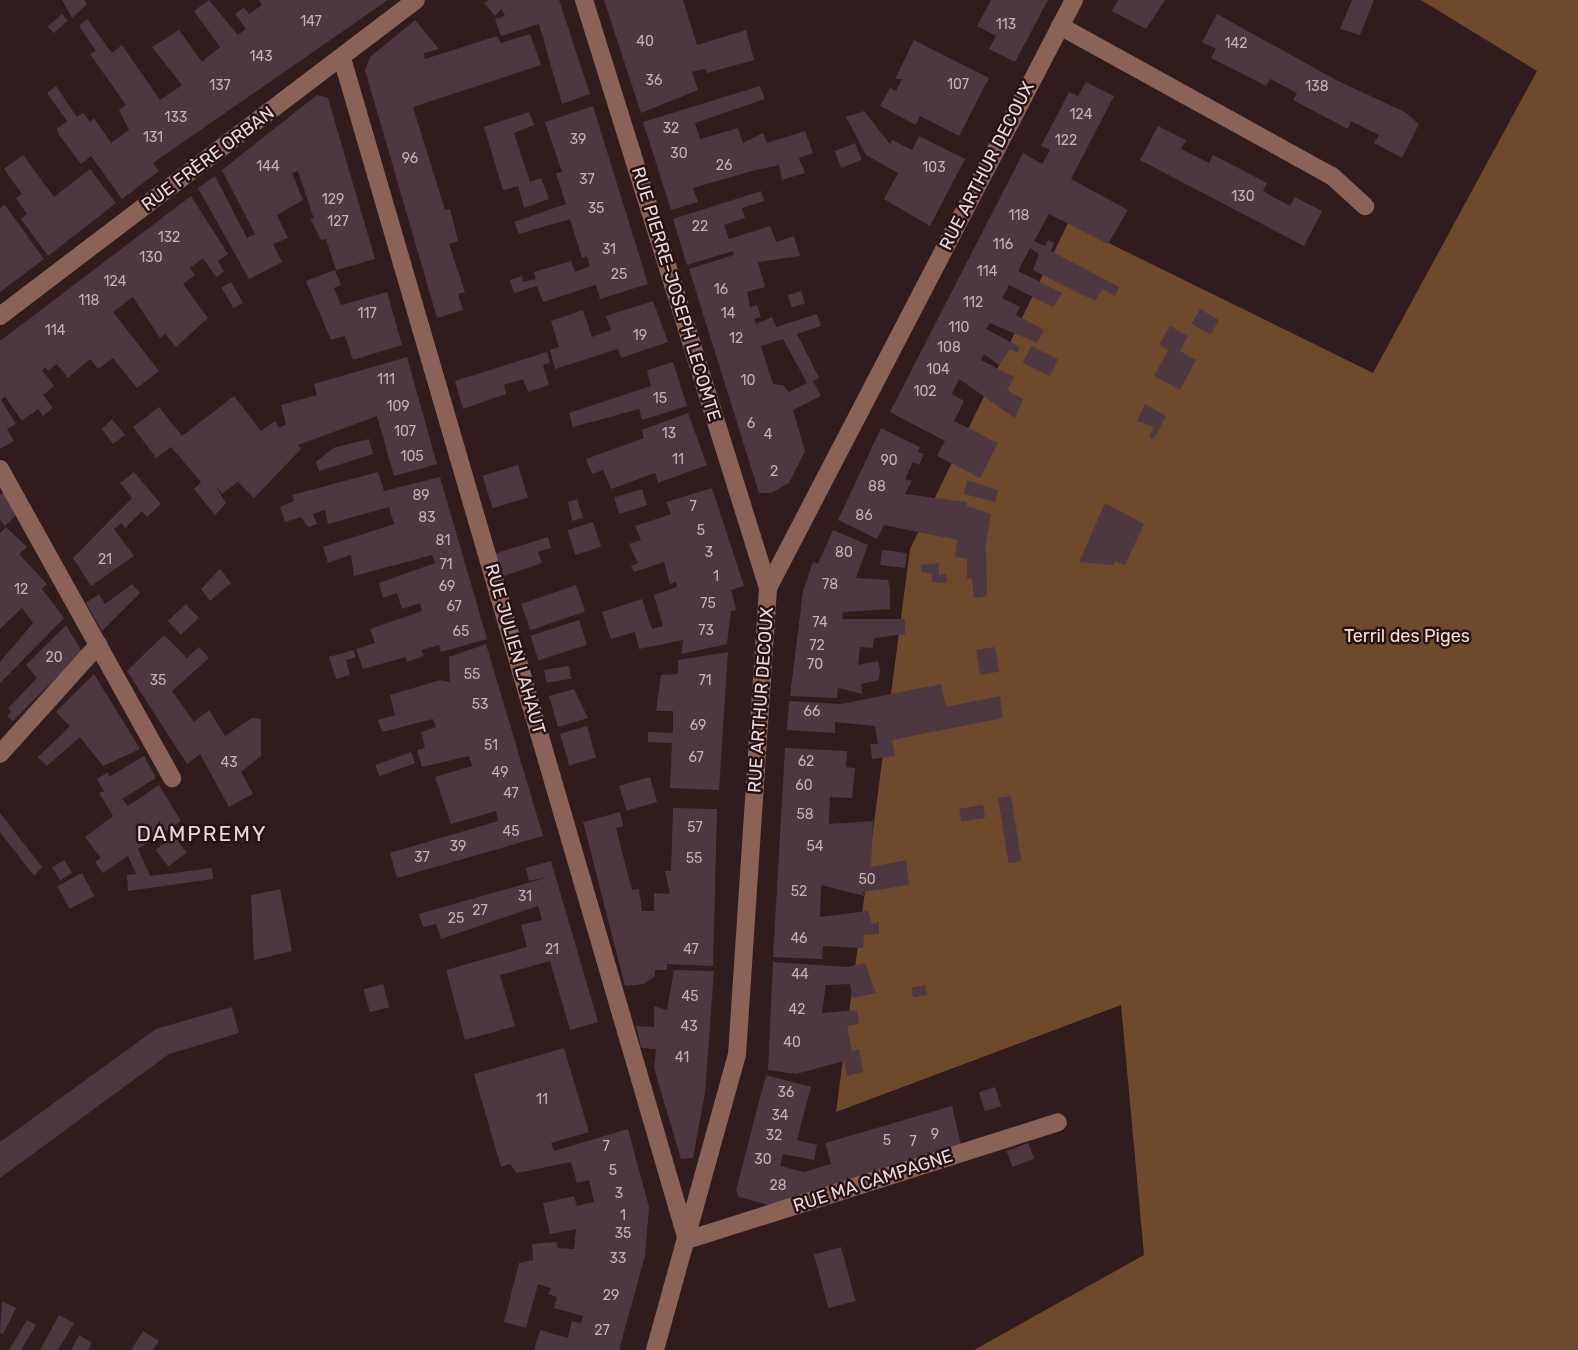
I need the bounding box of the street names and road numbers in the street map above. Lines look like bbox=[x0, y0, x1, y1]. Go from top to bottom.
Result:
street label: RUE ARTHUR DECOUX bbox=[935, 78, 1039, 254]
street label: RUE FRÈRE ORBAN bbox=[137, 102, 279, 216]
street label: RUE PIERRE-JOSEPH LECOMTE bbox=[627, 164, 725, 424]
street label: RUE JULIEN LAHAUT bbox=[480, 561, 550, 737]
street label: RUE ARTHUR DECOUX bbox=[744, 606, 778, 794]
street label: RUE MA CAMPAGNE bbox=[790, 1145, 956, 1217]

